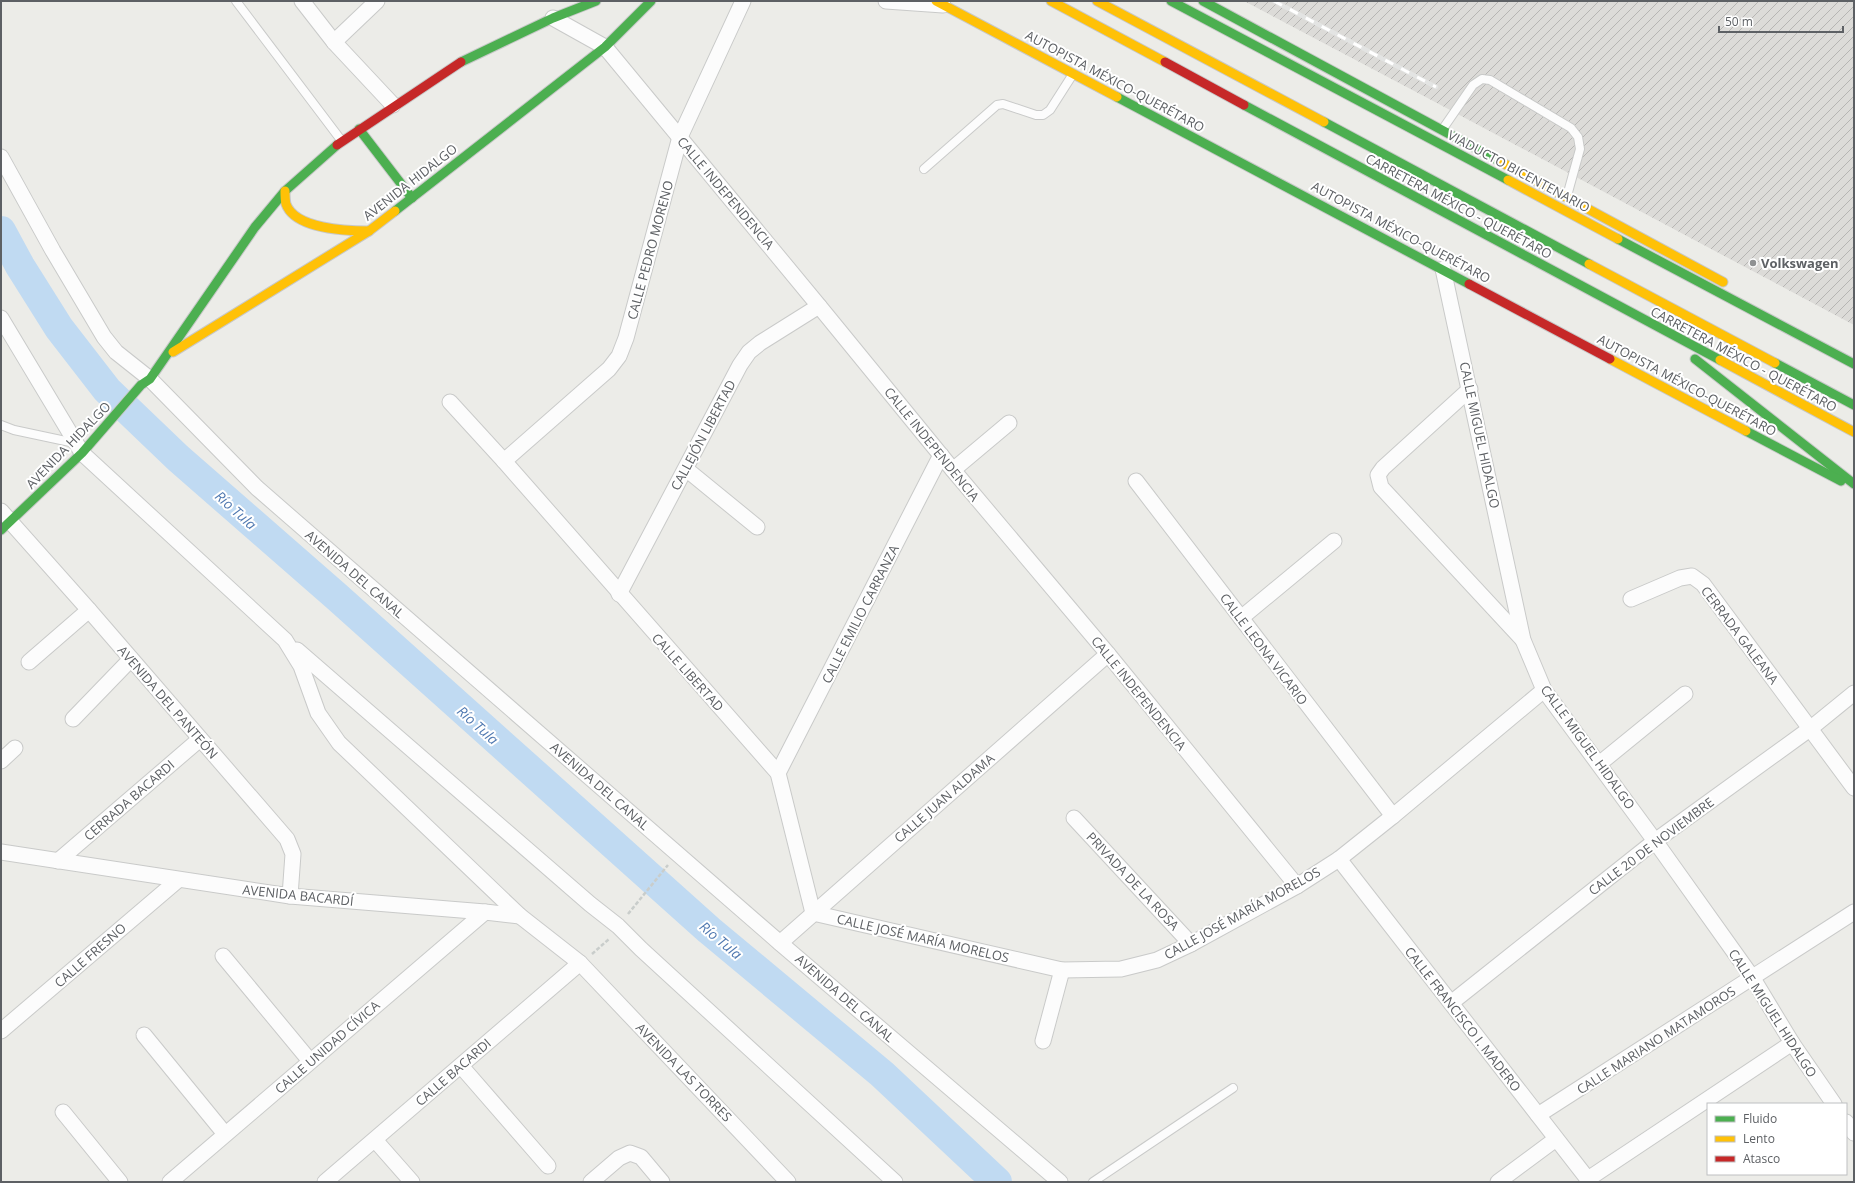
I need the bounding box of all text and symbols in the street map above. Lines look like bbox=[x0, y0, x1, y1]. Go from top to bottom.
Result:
scale bar bbox=[1719, 8, 1843, 34]
text: 50 m bbox=[1725, 13, 1753, 30]
street label: AUTOPISTA MÉXICO-QUERÉTARO bbox=[1022, 26, 1208, 136]
street label: VIADUCTO BICENTENARIO bbox=[1445, 126, 1593, 216]
street label: CALLE INDEPENDENCIA bbox=[673, 133, 779, 254]
street label: AVENIDA HIDALGO bbox=[359, 140, 461, 224]
street label: CARRETERA MÉXICO - QUERÉTARO bbox=[1363, 149, 1555, 263]
street label: AUTOPISTA MÉXICO-QUERÉTARO bbox=[1308, 177, 1494, 287]
street label: CALLE PEDRO MORENO bbox=[623, 178, 677, 322]
place label: Volkswagen bbox=[1761, 254, 1839, 272]
marker: Volkswagen bbox=[1748, 258, 1758, 268]
street label: CARRETERA MÉXICO - QUERÉTARO bbox=[1648, 302, 1840, 416]
street label: AUTOPISTA MÉXICO-QUERÉTARO bbox=[1594, 330, 1780, 440]
street label: CALLE MIGUEL HIDALGO bbox=[1456, 360, 1504, 510]
street label: CALLEJÓN LIBERTAD bbox=[666, 377, 740, 493]
street label: CALLE INDEPENDENCIA bbox=[880, 383, 984, 505]
street label: AVENIDA HIDALGO bbox=[22, 397, 114, 493]
water label: Río Tula bbox=[211, 486, 261, 534]
street label: AVENIDA DEL CANAL bbox=[302, 526, 408, 622]
street label: CALLE EMILIO CARRANZA bbox=[817, 541, 903, 686]
street label: CERRADA GALEANA bbox=[1697, 582, 1783, 688]
street label: CALLE LEONA VICARIO bbox=[1216, 589, 1312, 709]
street label: CALLE LIBERTAD bbox=[648, 629, 728, 715]
street label: CALLE INDEPENDENCIA bbox=[1087, 632, 1191, 754]
street label: AVENIDA DEL PANTEÓN bbox=[114, 642, 222, 762]
street label: CALLE MIGUEL HIDALGO bbox=[1537, 681, 1639, 813]
water label: Río Tula bbox=[453, 701, 503, 749]
street label: AVENIDA DEL CANAL bbox=[547, 738, 653, 834]
street label: CALLE JUAN ALDAMA bbox=[890, 749, 999, 847]
street label: CERRADA BACARDI bbox=[80, 756, 178, 844]
street label: CALLE 20 DE NOVIEMBRE bbox=[1585, 793, 1717, 899]
street label: PRIVADA DE LA ROSA bbox=[1083, 828, 1184, 935]
street label: CALLE JOSÉ MARÍA MORELOS bbox=[1161, 862, 1323, 964]
street label: AVENIDA BACARDÍ bbox=[241, 880, 355, 910]
street label: CALLE JOSÉ MARÍA MORELOS bbox=[835, 909, 1011, 967]
water label: Río Tula bbox=[696, 917, 746, 963]
street label: CALLE FRESNO bbox=[50, 919, 130, 991]
street label: CALLE FRANCISCO I. MADERO bbox=[1401, 943, 1525, 1095]
street label: CALLE MIGUEL HIDALGO bbox=[1725, 945, 1821, 1081]
street label: AVENIDA DEL CANAL bbox=[792, 950, 898, 1046]
street label: CALLE MARIANO MATAMOROS bbox=[1573, 982, 1739, 1098]
street label: CALLE UNIDAD CÍVICA bbox=[271, 996, 384, 1098]
street label: AVENIDA LAS TORRES bbox=[632, 1019, 736, 1125]
street label: CALLE BACARDI bbox=[411, 1034, 495, 1110]
legend bbox=[1707, 1103, 1847, 1175]
text: Fluido bbox=[1743, 1110, 1777, 1127]
text: Lento bbox=[1743, 1130, 1775, 1147]
text: Atasco bbox=[1743, 1150, 1780, 1167]

